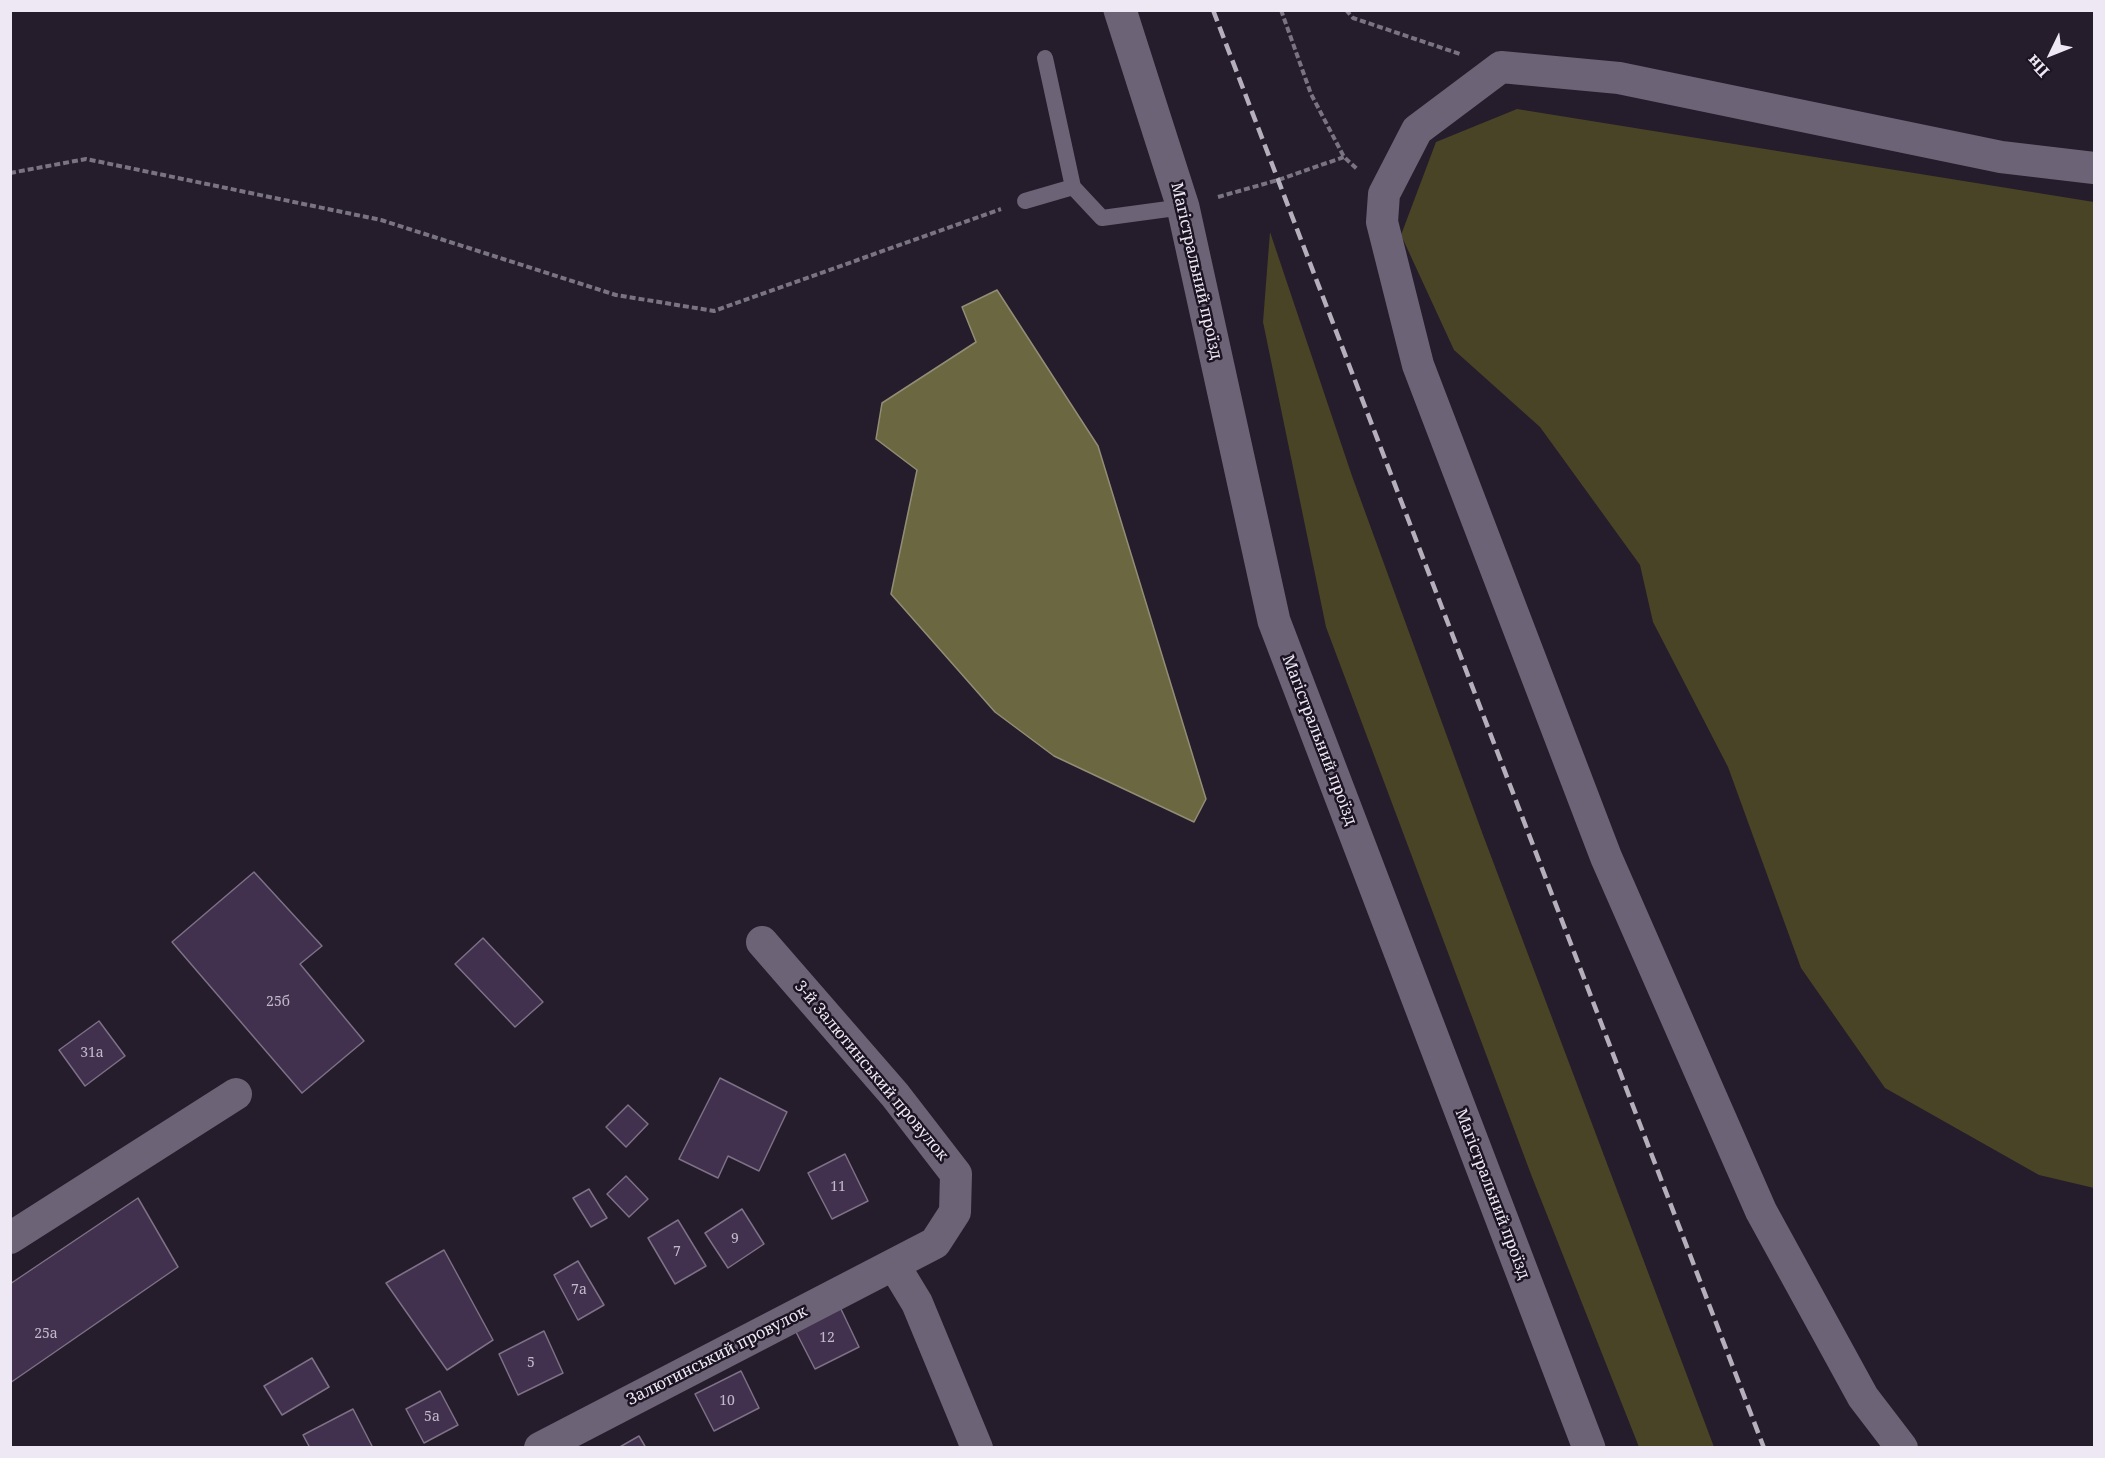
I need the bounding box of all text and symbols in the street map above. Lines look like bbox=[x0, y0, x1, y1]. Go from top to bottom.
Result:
north arrow bbox=[2021, 24, 2081, 84]
text: Пн bbox=[2022, 50, 2054, 82]
street label: Магістральний проїзд bbox=[1166, 181, 1226, 361]
street label: Магістральний проїзд bbox=[1278, 652, 1360, 828]
street label: 3-й Залютинський провулок bbox=[790, 977, 952, 1165]
house number: 25б bbox=[266, 994, 290, 1010]
house number: 31а bbox=[80, 1045, 104, 1061]
street label: Магістральний проїзд bbox=[1451, 1106, 1533, 1282]
house number: 11 bbox=[830, 1179, 846, 1195]
house number: 9 bbox=[731, 1231, 739, 1247]
house number: 7 bbox=[673, 1244, 681, 1260]
house number: 7а bbox=[571, 1282, 587, 1298]
street label: Залютинський провулок bbox=[624, 1302, 810, 1410]
house number: 25а bbox=[34, 1326, 58, 1342]
house number: 12 bbox=[819, 1330, 835, 1346]
house number: 5 bbox=[527, 1355, 535, 1371]
house number: 10 bbox=[719, 1393, 735, 1409]
house number: 5а bbox=[424, 1409, 440, 1425]

